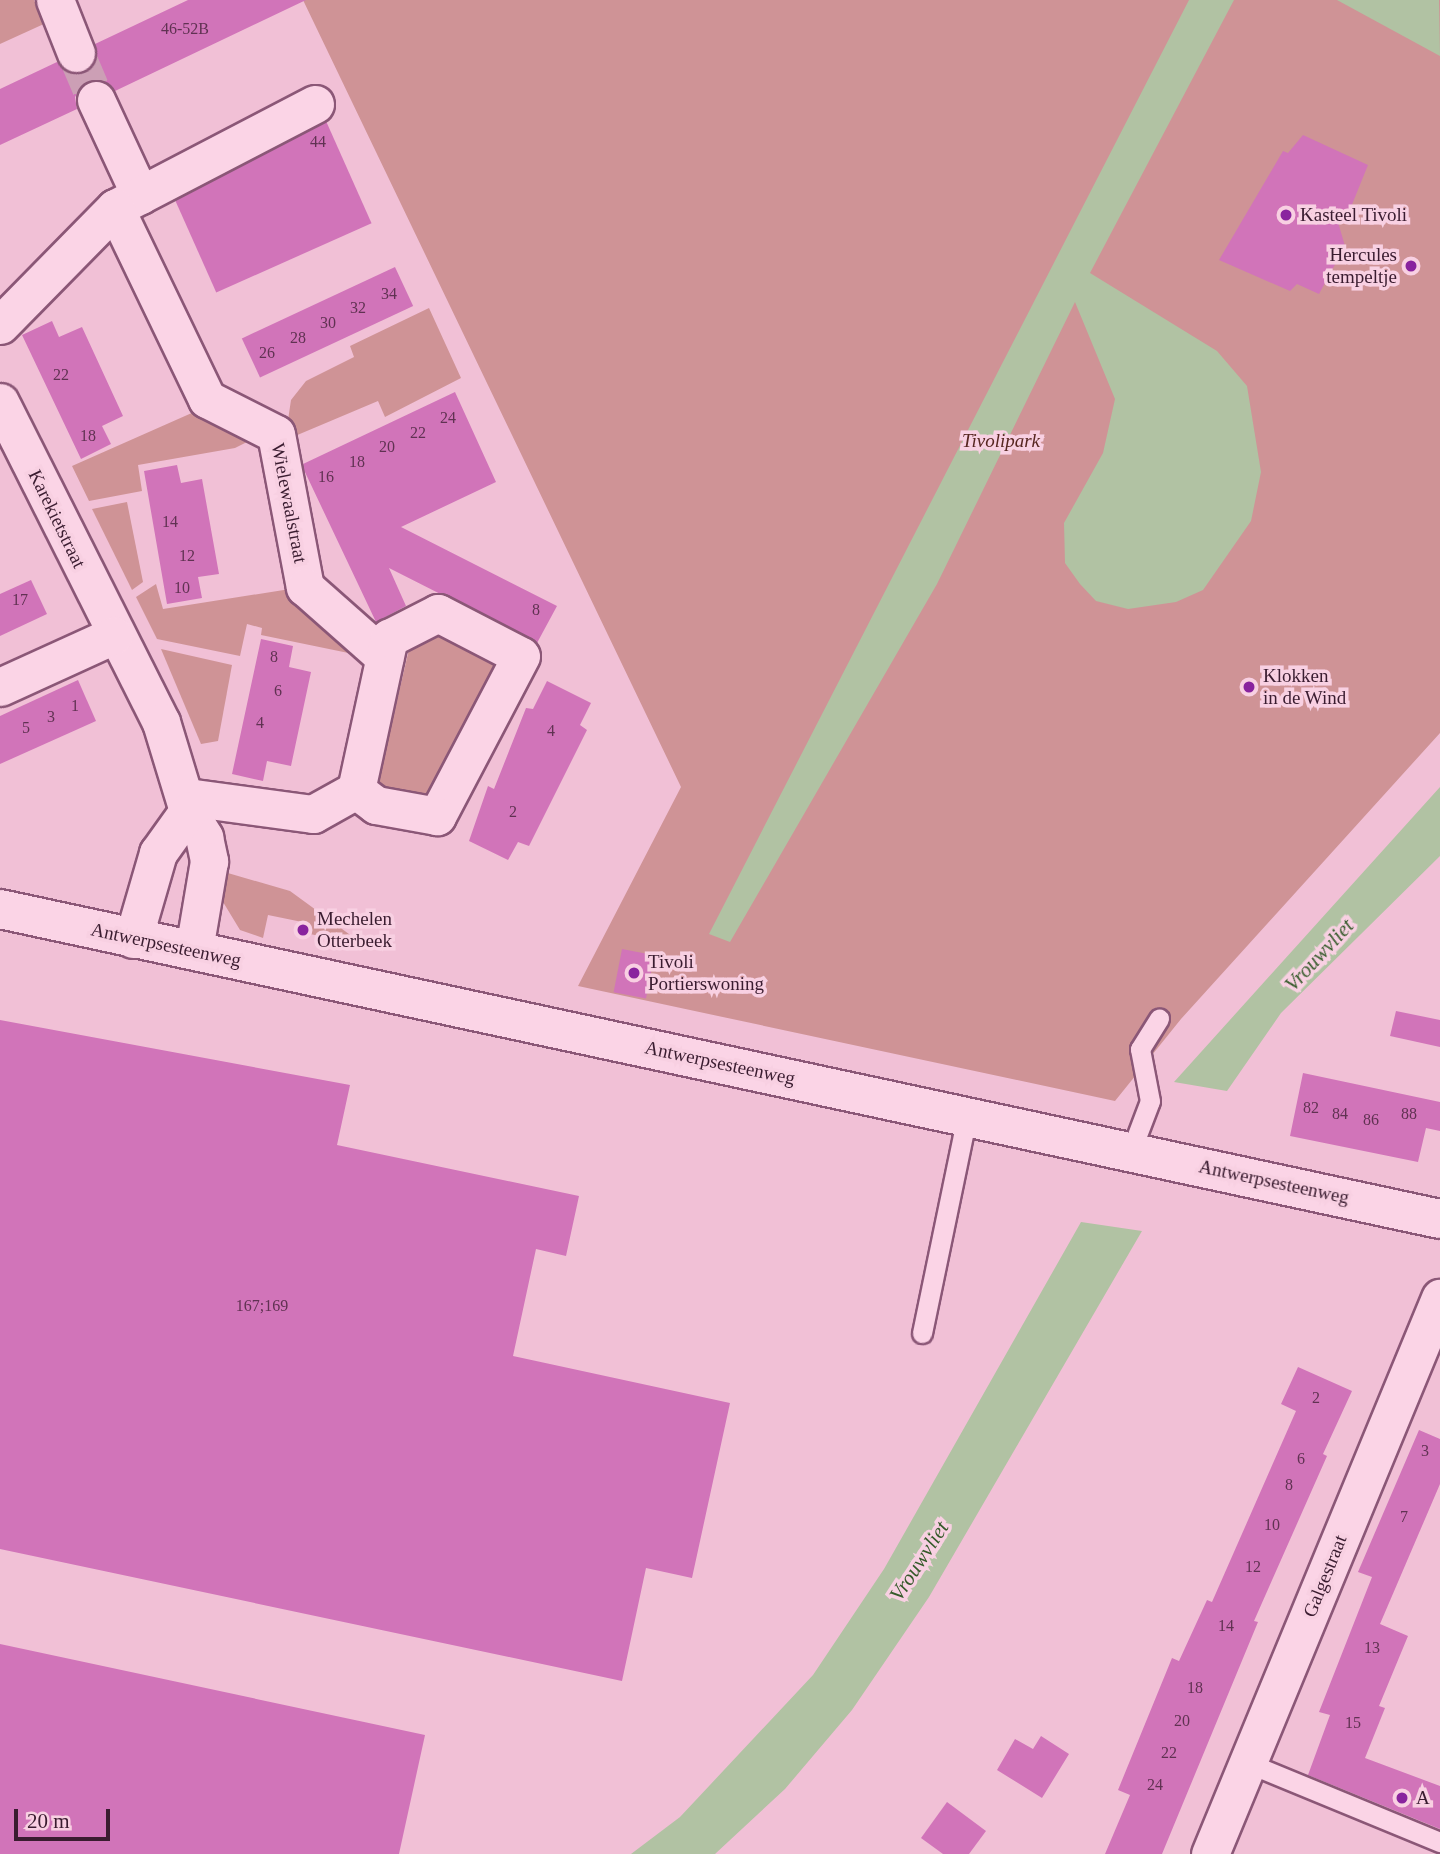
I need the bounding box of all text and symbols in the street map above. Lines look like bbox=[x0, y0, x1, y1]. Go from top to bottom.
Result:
house number: 46-52B bbox=[161, 19, 209, 39]
house number: 44 bbox=[310, 132, 326, 152]
place label: Kasteel Tivoli bbox=[1300, 204, 1407, 226]
marker: Kasteel Tivoli bbox=[1278, 207, 1294, 223]
place label: Hercules tempeltje bbox=[1326, 244, 1397, 288]
marker: Hercules tempeltje bbox=[1403, 258, 1419, 274]
house number: 34 bbox=[381, 284, 397, 304]
house number: 32 bbox=[350, 298, 366, 318]
house number: 30 bbox=[320, 313, 336, 333]
house number: 28 bbox=[290, 328, 306, 348]
house number: 26 bbox=[259, 343, 275, 363]
house number: 22 bbox=[53, 365, 69, 385]
house number: 24 bbox=[440, 408, 456, 428]
house number: 22 bbox=[410, 423, 426, 443]
house number: 18 bbox=[80, 426, 96, 446]
park label: Tivolipark bbox=[962, 430, 1040, 452]
house number: 20 bbox=[379, 437, 395, 457]
street label: Wielewaalstraat bbox=[266, 441, 312, 565]
house number: 18 bbox=[349, 452, 365, 472]
street label: Karekietstraat bbox=[23, 466, 91, 572]
house number: 16 bbox=[318, 467, 334, 487]
house number: 14 bbox=[162, 512, 178, 532]
house number: 12 bbox=[179, 546, 195, 566]
house number: 10 bbox=[174, 578, 190, 598]
house number: 17 bbox=[12, 590, 28, 610]
house number: 8 bbox=[532, 600, 540, 620]
house number: 8 bbox=[270, 647, 278, 667]
place label: Klokken in de Wind bbox=[1263, 665, 1347, 709]
marker: Klokken in de Wind bbox=[1241, 679, 1257, 695]
house number: 6 bbox=[274, 681, 282, 701]
house number: 1 bbox=[71, 696, 79, 716]
house number: 3 bbox=[47, 707, 55, 727]
house number: 4 bbox=[256, 713, 264, 733]
house number: 5 bbox=[22, 718, 30, 738]
house number: 4 bbox=[547, 721, 555, 741]
house number: 2 bbox=[509, 802, 517, 822]
place label: Mechelen Otterbeek bbox=[317, 908, 392, 952]
water label: Vrouwvliet bbox=[1279, 914, 1359, 996]
street label: Antwerpsesteenweg bbox=[89, 918, 243, 972]
marker: Mechelen Otterbeek bbox=[295, 922, 311, 938]
place label: Tivoli Portierswoning bbox=[648, 951, 764, 995]
marker: Tivoli Portierswoning bbox=[626, 965, 642, 981]
street label: Antwerpsesteenweg bbox=[643, 1036, 797, 1090]
house number: 82 bbox=[1303, 1098, 1319, 1118]
house number: 84 bbox=[1332, 1104, 1348, 1124]
house number: 88 bbox=[1401, 1104, 1417, 1124]
house number: 86 bbox=[1363, 1110, 1379, 1130]
street label: Antwerpsesteenweg bbox=[1197, 1155, 1351, 1209]
house number: 167;169 bbox=[236, 1296, 288, 1316]
house number: 2 bbox=[1312, 1388, 1320, 1408]
house number: 3 bbox=[1421, 1441, 1429, 1461]
house number: 6 bbox=[1297, 1449, 1305, 1469]
house number: 8 bbox=[1285, 1475, 1293, 1495]
house number: 7 bbox=[1400, 1507, 1408, 1527]
house number: 10 bbox=[1264, 1515, 1280, 1535]
water label: Vrouwvliet bbox=[884, 1516, 954, 1606]
street label: Galgestraat bbox=[1298, 1532, 1352, 1620]
house number: 12 bbox=[1245, 1557, 1261, 1577]
house number: 14 bbox=[1218, 1616, 1234, 1636]
house number: 13 bbox=[1364, 1638, 1380, 1658]
house number: 18 bbox=[1187, 1678, 1203, 1698]
house number: 20 bbox=[1174, 1711, 1190, 1731]
house number: 15 bbox=[1345, 1713, 1361, 1733]
house number: 22 bbox=[1161, 1743, 1177, 1763]
house number: 24 bbox=[1147, 1775, 1163, 1795]
place label: A bbox=[1416, 1787, 1430, 1809]
marker: A bbox=[1394, 1790, 1410, 1806]
scale bar bbox=[18, 1794, 114, 1838]
text: 20 m bbox=[27, 1809, 70, 1833]

